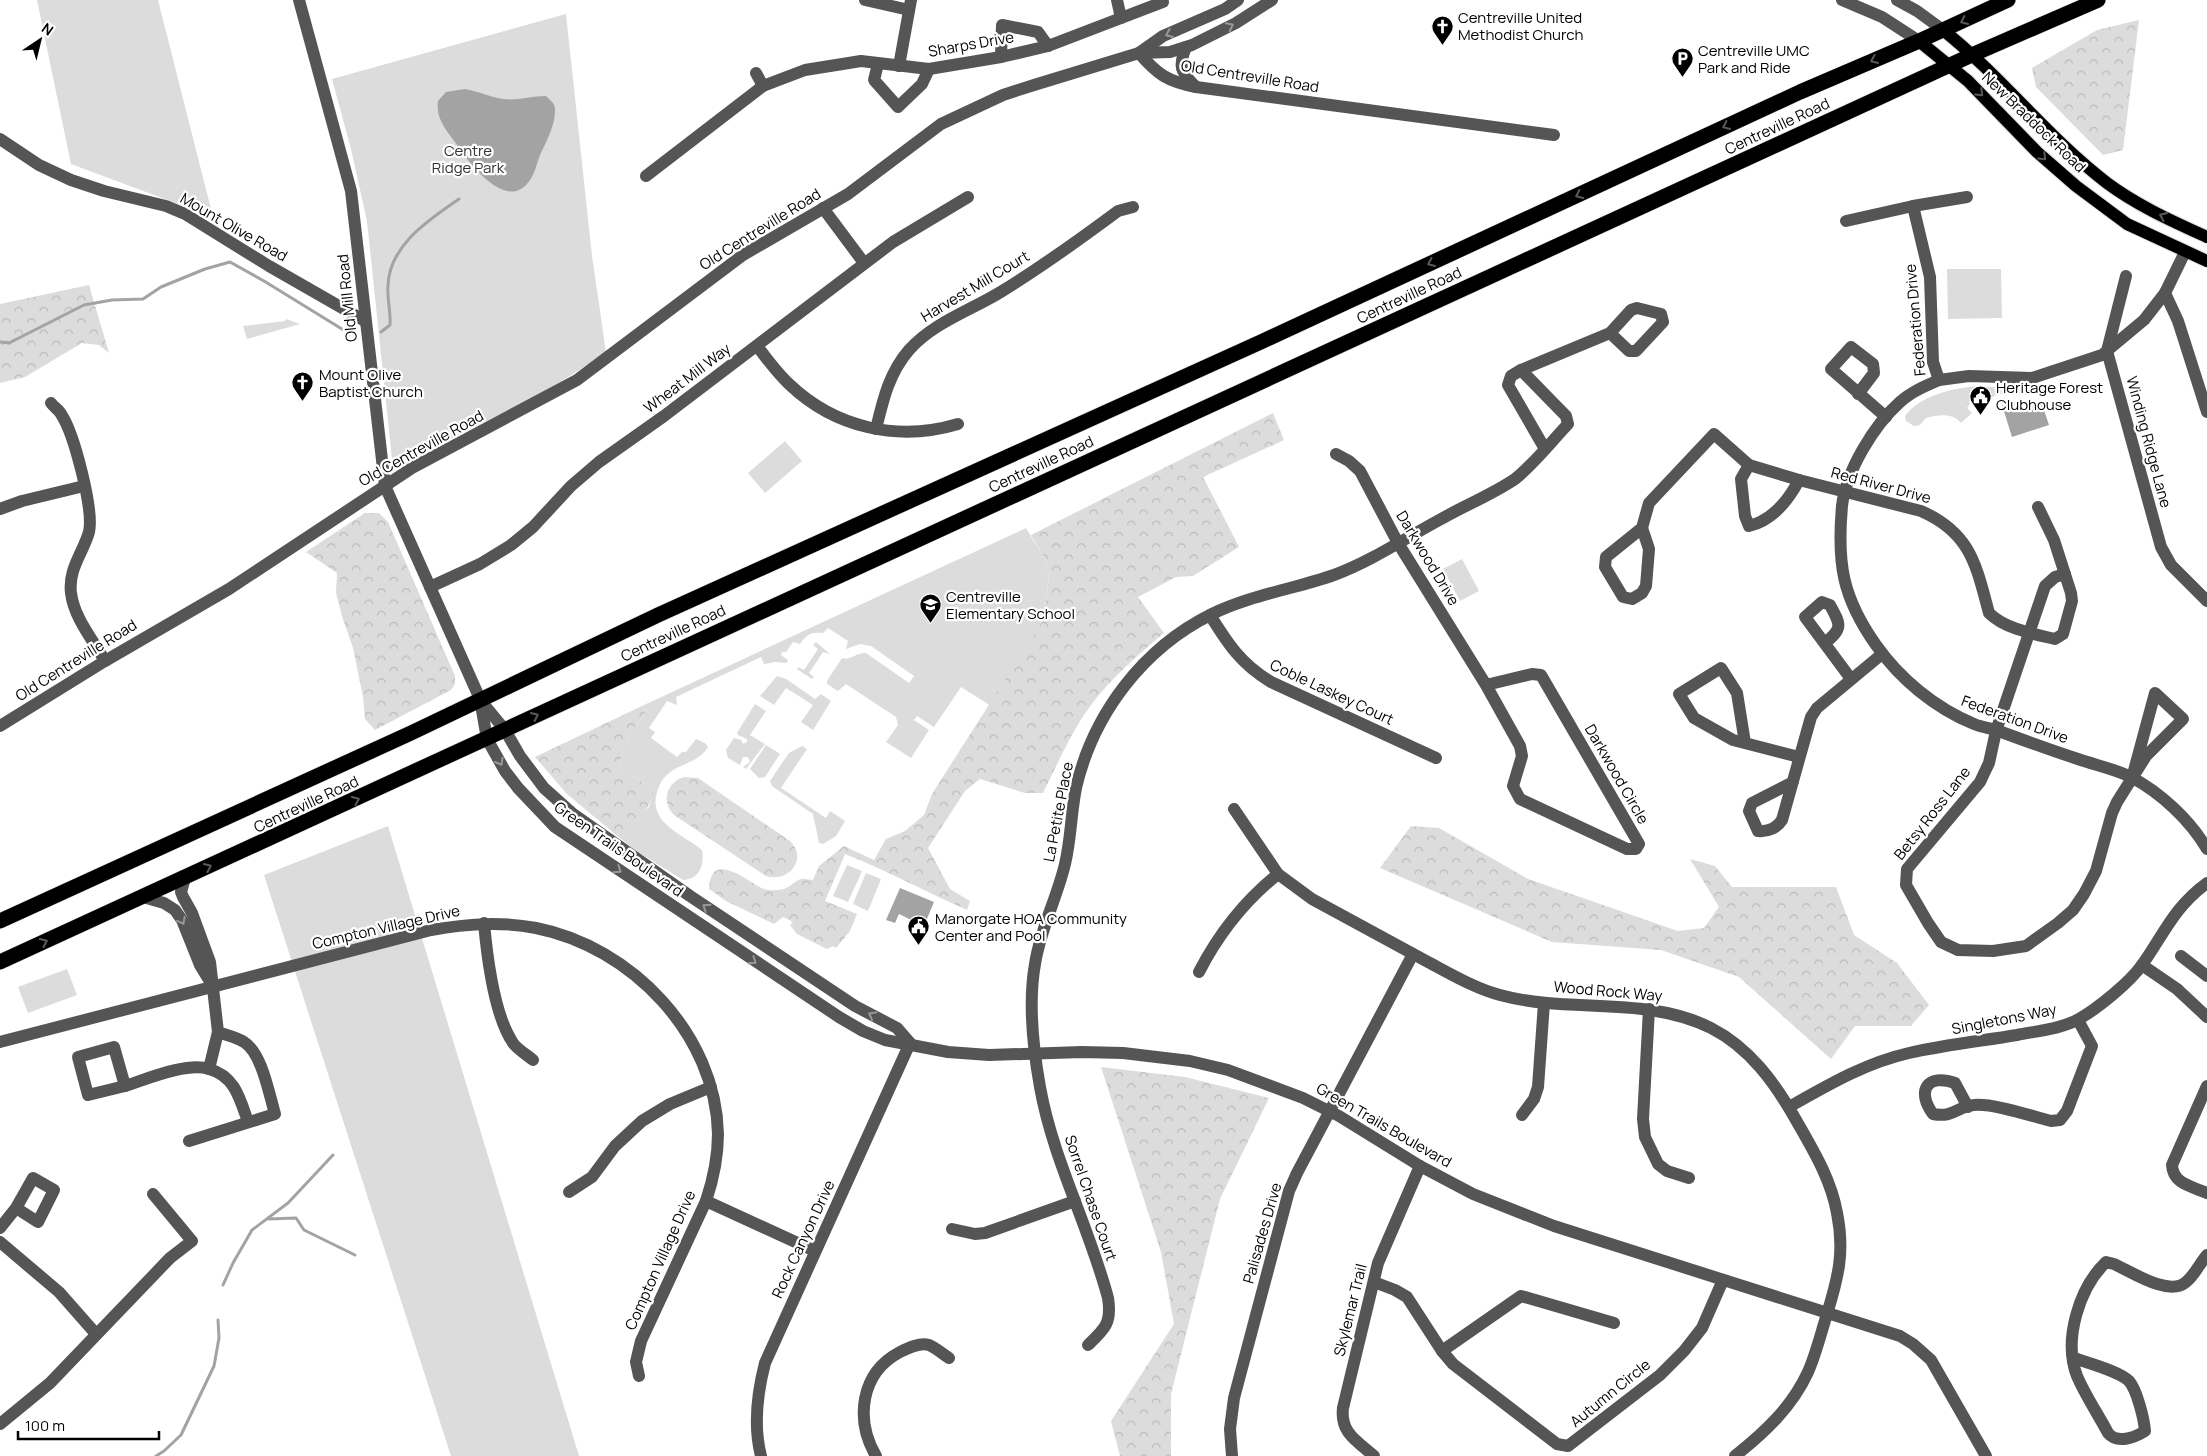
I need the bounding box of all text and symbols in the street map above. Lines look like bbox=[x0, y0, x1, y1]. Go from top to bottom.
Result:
place label: Centreville United Methodist Church bbox=[1458, 7, 1584, 45]
church icon: Centreville United Methodist Church bbox=[1430, 14, 1454, 45]
one-way arrow bbox=[1960, 14, 1969, 25]
north arrow bbox=[15, 15, 65, 65]
text: N bbox=[38, 18, 57, 40]
one-way arrow bbox=[1225, 22, 1234, 32]
street label: Sharps Drive bbox=[927, 26, 1016, 62]
one-way arrow bbox=[1165, 27, 1174, 38]
place label: Centreville UMC Park and Ride bbox=[1698, 40, 1810, 78]
parking icon: Centreville UMC Park and Ride bbox=[1670, 47, 1694, 78]
one-way arrow bbox=[1870, 54, 1879, 65]
street label: Old Centreville Road bbox=[1179, 55, 1321, 97]
street label: New Braddock Road bbox=[1977, 67, 2091, 177]
one-way arrow bbox=[1975, 87, 1984, 96]
street label: Centreville Road bbox=[1721, 93, 1833, 159]
one-way arrow bbox=[1722, 120, 1731, 130]
park label: Centre Ridge Park bbox=[432, 140, 505, 178]
one-way arrow bbox=[2037, 151, 2046, 160]
street label: Old Centreville Road bbox=[695, 183, 825, 275]
street label: Mount Olive Road bbox=[176, 188, 292, 266]
one-way arrow bbox=[1575, 189, 1584, 200]
one-way arrow bbox=[2159, 212, 2168, 223]
street label: Harvest Mill Court bbox=[917, 245, 1033, 327]
street label: Old Mill Road bbox=[332, 253, 362, 343]
one-way arrow bbox=[1427, 257, 1436, 268]
street label: Centreville Road bbox=[1353, 262, 1465, 328]
street label: Federation Drive bbox=[1900, 263, 1930, 377]
street label: Wheat Mill Way bbox=[639, 338, 735, 418]
place label: Mount Olive Baptist Church bbox=[319, 364, 423, 402]
church icon: Mount Olive Baptist Church bbox=[291, 371, 315, 402]
street label: Winding Ridge Lane bbox=[2121, 374, 2177, 510]
place label: Heritage Forest Clubhouse bbox=[1996, 377, 2103, 415]
public building icon: Heritage Forest Clubhouse bbox=[1968, 384, 1992, 415]
street label: Old Centreville Road bbox=[355, 405, 487, 491]
street label: Centreville Road bbox=[985, 431, 1097, 497]
street label: Red River Drive bbox=[1829, 462, 1934, 508]
street label: Darkwood Drive bbox=[1391, 507, 1465, 610]
place label: Centreville Elementary School bbox=[946, 586, 1075, 624]
school or university icon: Centreville Elementary School bbox=[918, 593, 942, 624]
street label: Centreville Road bbox=[617, 600, 729, 666]
street label: Old Centreville Road bbox=[11, 614, 141, 706]
street label: Coble Laskey Court bbox=[1267, 654, 1397, 730]
street label: Federation Drive bbox=[1959, 690, 2072, 748]
one-way arrow bbox=[530, 712, 539, 723]
street label: Darkwood Circle bbox=[1580, 720, 1654, 828]
one-way arrow bbox=[493, 756, 503, 765]
street label: La Petite Place bbox=[1038, 760, 1078, 864]
street label: Betsy Ross Lane bbox=[1889, 762, 1975, 864]
street label: Centreville Road bbox=[250, 771, 362, 837]
one-way arrow bbox=[351, 795, 360, 806]
street label: Green Trails Boulevard bbox=[550, 796, 688, 902]
one-way arrow bbox=[203, 863, 212, 874]
one-way arrow bbox=[613, 864, 622, 874]
street label: Compton Village Drive bbox=[310, 900, 462, 954]
one-way arrow bbox=[703, 904, 712, 913]
place label: Manorgate HOA Community Center and Pool bbox=[935, 908, 1127, 946]
public building icon: Manorgate HOA Community Center and Pool bbox=[907, 915, 931, 946]
one-way arrow bbox=[176, 916, 186, 925]
one-way arrow bbox=[39, 938, 48, 948]
one-way arrow bbox=[748, 955, 757, 964]
street label: Wood Rock Way bbox=[1553, 976, 1663, 1006]
street label: Singletons Way bbox=[1950, 999, 2058, 1039]
one-way arrow bbox=[868, 1011, 877, 1021]
street label: Green Trails Boulevard bbox=[1312, 1078, 1456, 1172]
street label: Sorrel Chase Court bbox=[1060, 1132, 1122, 1264]
street label: Rock Canyon Drive bbox=[766, 1176, 840, 1302]
street label: Palisades Drive bbox=[1238, 1180, 1286, 1286]
street label: Compton Village Drive bbox=[620, 1187, 700, 1333]
street label: Skylemar Trail bbox=[1328, 1261, 1372, 1359]
street label: Autumn Circle bbox=[1565, 1354, 1655, 1432]
scale bar bbox=[18, 1408, 159, 1440]
text: 100 m bbox=[25, 1415, 65, 1436]

